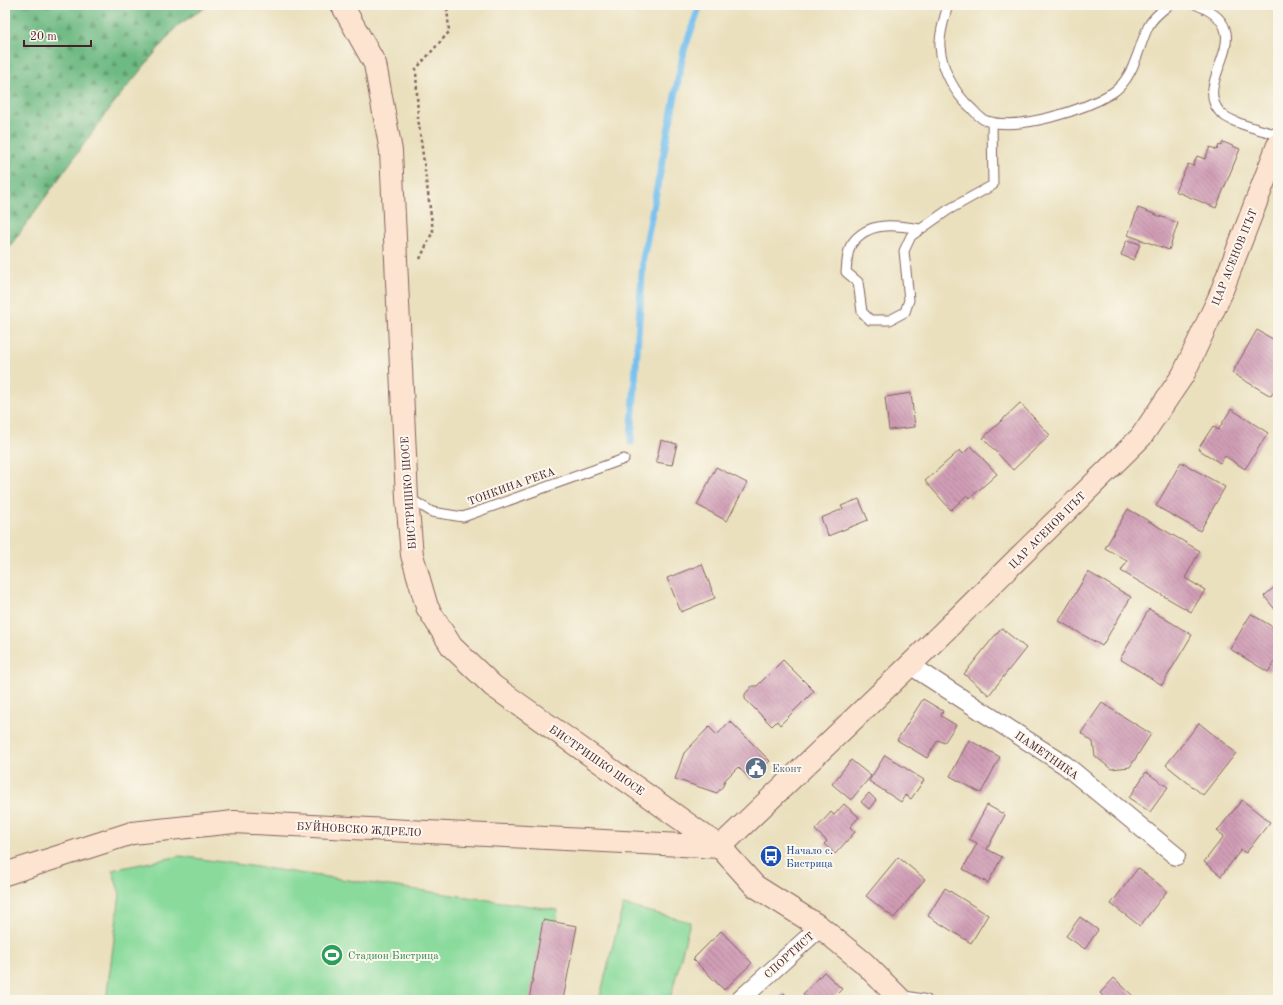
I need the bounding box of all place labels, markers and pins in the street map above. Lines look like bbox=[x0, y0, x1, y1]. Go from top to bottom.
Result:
public building icon: Еконт bbox=[743, 755, 769, 781]
place label: Еконт bbox=[772, 764, 802, 775]
bus stop icon: Начало с. Бистрица bbox=[758, 843, 784, 869]
place label: Начало с. Бистрица bbox=[786, 846, 833, 870]
sports icon: Стадион Бистрица bbox=[319, 942, 345, 968]
place label: Стадион Бистрица bbox=[348, 951, 439, 962]

